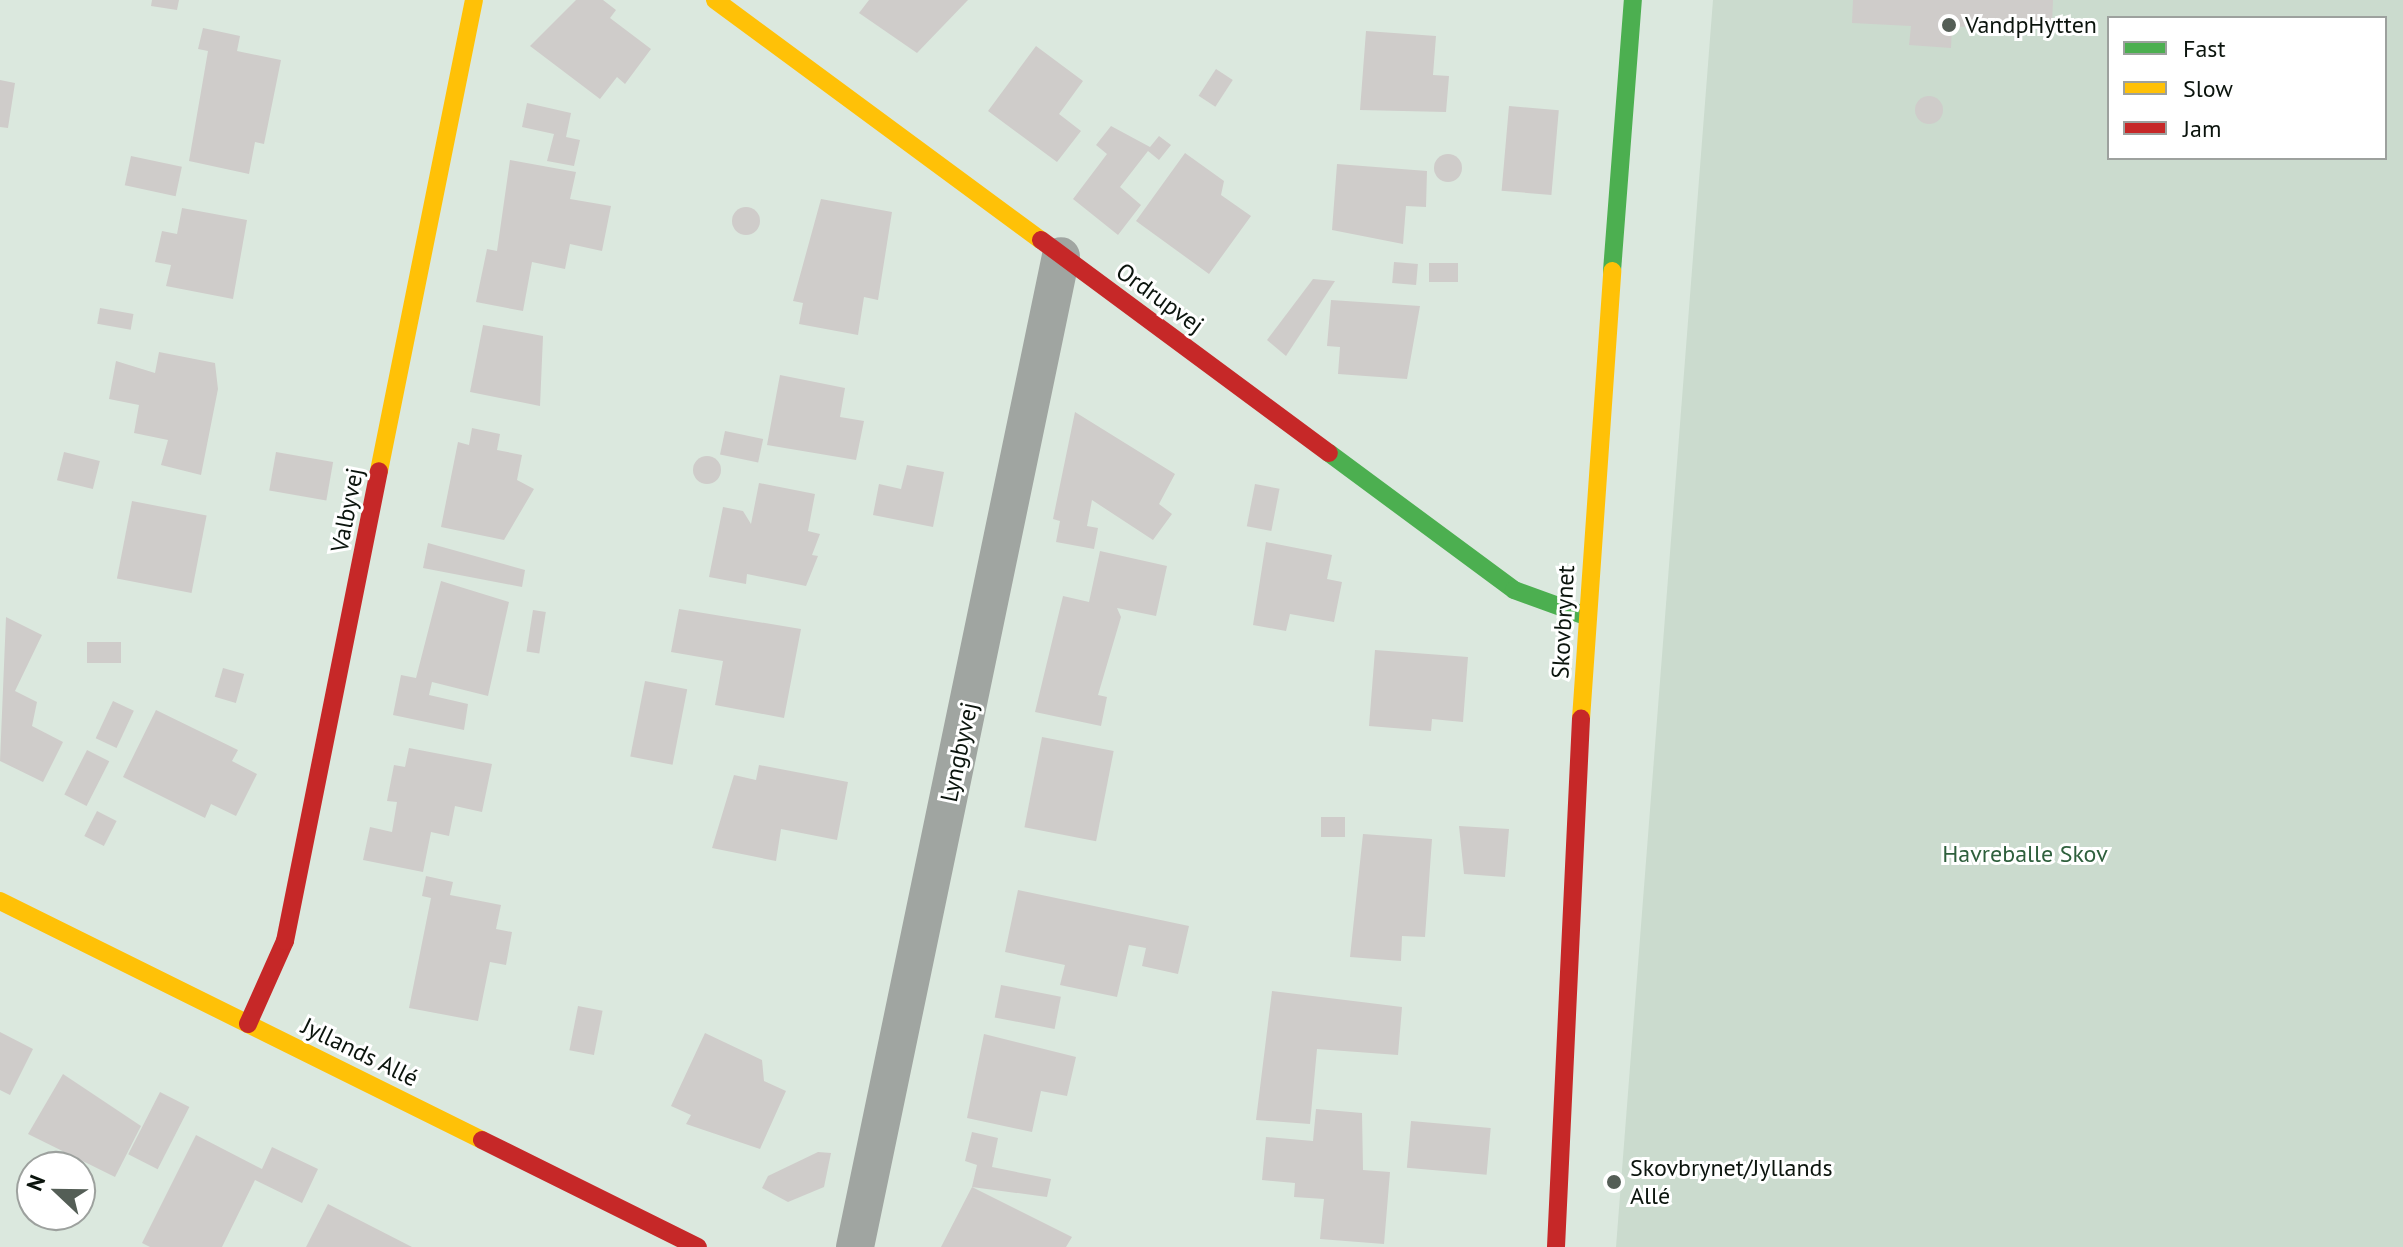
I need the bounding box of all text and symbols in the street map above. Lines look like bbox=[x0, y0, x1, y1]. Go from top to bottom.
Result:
place label: VandpHytten bbox=[1965, 11, 2097, 39]
marker: VandpHytten bbox=[1940, 16, 1958, 34]
legend bbox=[2107, 16, 2387, 160]
text: Fast bbox=[2183, 33, 2226, 64]
text: Slow bbox=[2183, 73, 2233, 104]
text: Jam bbox=[2183, 113, 2221, 144]
street label: Ordrupvej bbox=[1111, 257, 1209, 339]
street label: Valbyvej bbox=[325, 465, 369, 555]
street label: Skovbrynet bbox=[1546, 564, 1580, 680]
street label: Lyngbyvej bbox=[934, 700, 984, 804]
park label: Havreballe Skov bbox=[1942, 840, 2108, 868]
street label: Jyllands Allé bbox=[297, 1011, 423, 1093]
north arrow bbox=[16, 1151, 96, 1231]
place label: Skovbrynet/Jyllands Allé bbox=[1630, 1154, 1833, 1210]
text: N bbox=[20, 1171, 51, 1195]
marker: Skovbrynet/Jyllands Allé bbox=[1605, 1173, 1623, 1191]

